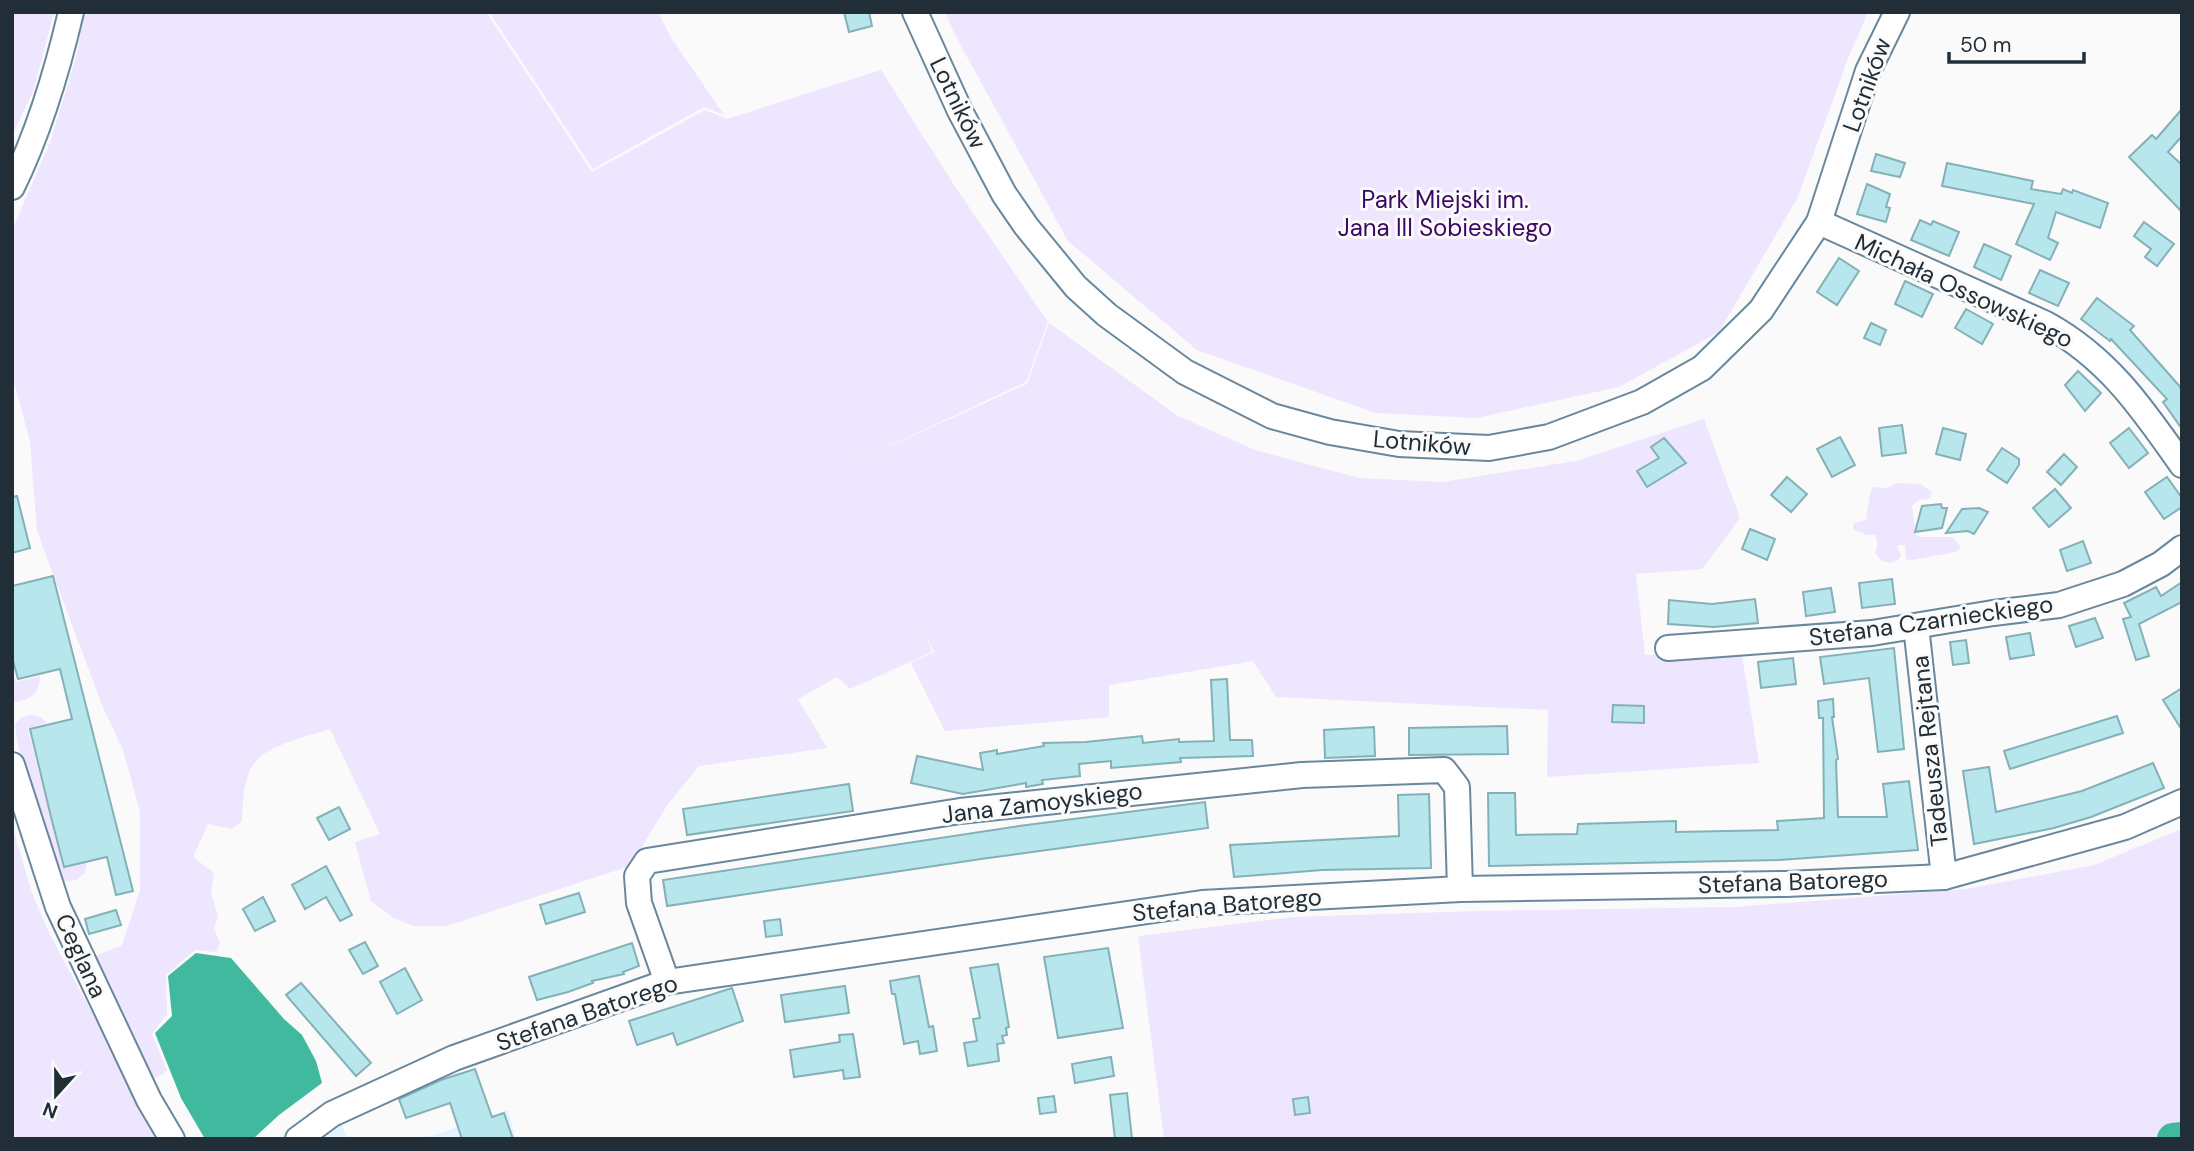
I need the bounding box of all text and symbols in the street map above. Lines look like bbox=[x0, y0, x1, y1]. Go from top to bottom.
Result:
scale bar bbox=[1949, 21, 2084, 65]
text: 50 m bbox=[1960, 31, 2011, 59]
street label: Lotników bbox=[1835, 33, 1898, 136]
street label: Lotników bbox=[923, 52, 994, 154]
park label: Park Miejski im. Jana III Sobieskiego bbox=[1338, 184, 1552, 243]
street label: Michała Ossowskiego bbox=[1850, 226, 2078, 355]
street label: Lotników bbox=[1372, 423, 1472, 462]
street label: Stefana Czarnieckiego bbox=[1807, 588, 2055, 653]
street label: Tadeusza Rejtana bbox=[1904, 654, 1955, 848]
street label: Jana Zamoyskiego bbox=[940, 775, 1144, 830]
street label: Stefana Batorego bbox=[1697, 863, 1889, 900]
street label: Stefana Batorego bbox=[1131, 881, 1323, 928]
street label: Ceglana bbox=[49, 909, 114, 1003]
street label: Stefana Batorego bbox=[492, 967, 682, 1058]
north arrow bbox=[21, 1060, 91, 1130]
text: N bbox=[39, 1096, 61, 1125]

